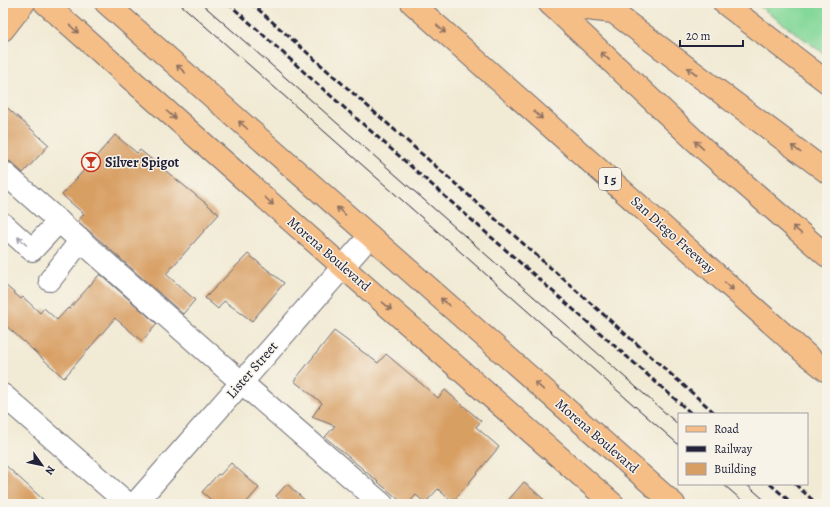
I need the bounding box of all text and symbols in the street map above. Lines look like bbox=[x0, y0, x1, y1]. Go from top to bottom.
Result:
scale bar bbox=[680, 22, 743, 48]
one-way arrow bbox=[436, 24, 446, 34]
one-way arrow bbox=[69, 25, 79, 34]
text: 20 m bbox=[686, 28, 710, 44]
one-way arrow bbox=[600, 51, 610, 60]
one-way arrow bbox=[176, 65, 186, 74]
one-way arrow bbox=[686, 67, 697, 75]
one-way arrow bbox=[166, 111, 177, 120]
one-way arrow bbox=[533, 111, 543, 120]
one-way arrow bbox=[238, 120, 249, 129]
one-way arrow bbox=[694, 140, 704, 150]
one-way arrow bbox=[790, 145, 801, 153]
bar icon: Silver Spigot bbox=[80, 151, 102, 173]
place label: Silver Spigot bbox=[105, 153, 180, 172]
road number: I 5 bbox=[599, 168, 621, 190]
street label: San Diego Freeway bbox=[627, 192, 720, 279]
one-way arrow bbox=[263, 197, 274, 206]
one-way arrow bbox=[335, 206, 346, 215]
street label: Morena Boulevard bbox=[283, 212, 375, 296]
one-way arrow bbox=[792, 226, 803, 235]
one-way arrow bbox=[17, 237, 27, 246]
one-way arrow bbox=[724, 281, 734, 290]
one-way arrow bbox=[440, 298, 450, 307]
one-way arrow bbox=[382, 301, 392, 311]
street label: Lister Street bbox=[222, 337, 282, 403]
one-way arrow bbox=[534, 381, 545, 390]
street label: Morena Boulevard bbox=[551, 394, 643, 478]
legend bbox=[678, 413, 808, 485]
text: Road bbox=[714, 421, 740, 437]
text: Railway bbox=[714, 441, 753, 457]
north arrow bbox=[22, 445, 62, 485]
text: Building bbox=[714, 461, 756, 477]
text: N bbox=[41, 463, 58, 478]

